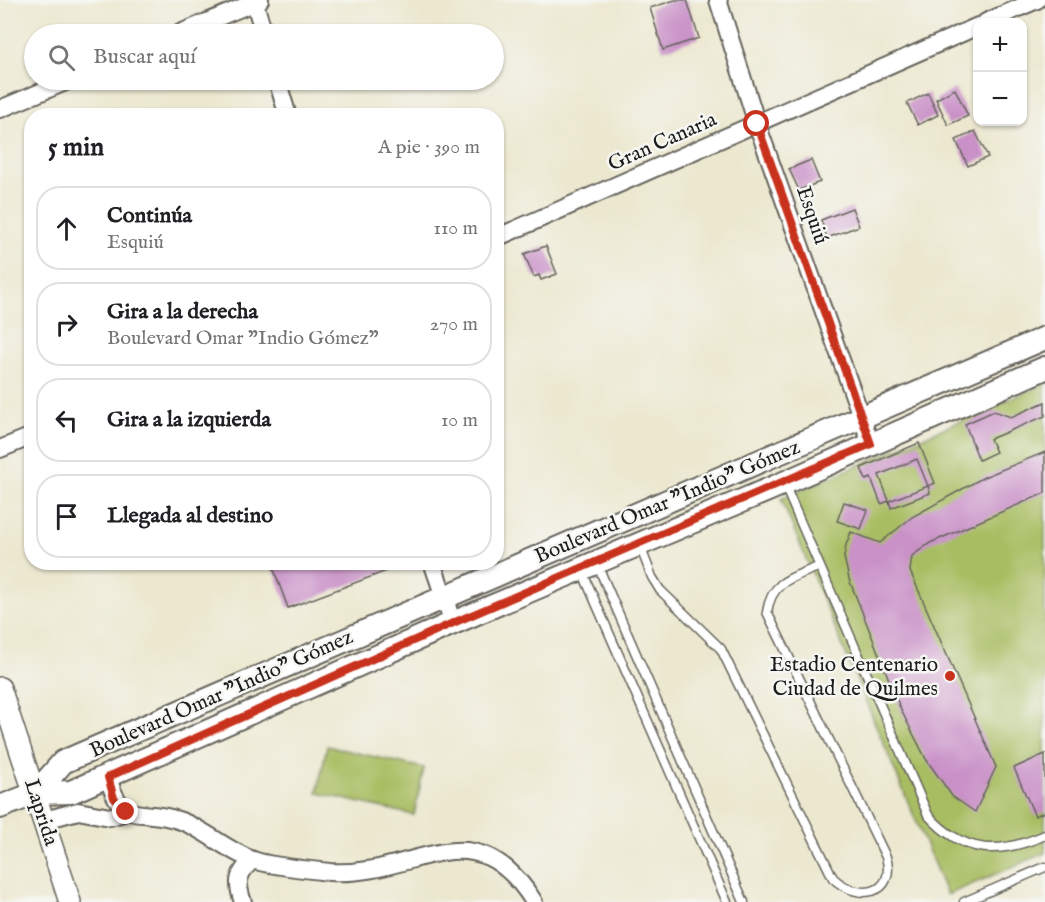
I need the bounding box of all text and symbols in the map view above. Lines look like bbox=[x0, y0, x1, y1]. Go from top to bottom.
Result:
map controls bbox=[973, 18, 1027, 126]
button: + bbox=[973, 18, 1027, 72]
search box bbox=[24, 24, 504, 90]
icon: search bbox=[45, 41, 78, 74]
text: Buscar aquí bbox=[93, 43, 196, 71]
button: − bbox=[973, 72, 1027, 126]
street label: Gran Canaria bbox=[604, 106, 722, 178]
route start bbox=[743, 110, 769, 136]
text: 5 min bbox=[48, 131, 104, 164]
text: A pie · 390 m bbox=[378, 135, 480, 160]
street label: Esquiú bbox=[789, 183, 834, 248]
text: Continúa bbox=[107, 202, 192, 230]
icon: ahead bbox=[50, 212, 83, 245]
text: 110 m bbox=[434, 216, 478, 241]
text: Esquiú bbox=[107, 230, 164, 255]
text: Gira a la derecha bbox=[107, 298, 258, 326]
icon: right bbox=[50, 308, 83, 341]
text: 270 m bbox=[430, 312, 478, 337]
text: Boulevard Omar "Indio Gómez" bbox=[107, 326, 379, 351]
icon: left bbox=[50, 404, 83, 437]
text: Gira a la izquierda bbox=[107, 406, 271, 434]
text: 10 m bbox=[441, 408, 478, 433]
street label: Boulevard Omar "Indio" Gómez bbox=[531, 434, 804, 571]
icon: arrive bbox=[50, 500, 83, 533]
text: Llegada al destino bbox=[107, 502, 273, 530]
street label: Boulevard Omar "Indio" Gómez bbox=[86, 624, 358, 765]
place label: Estadio Centenario Ciudad de Quilmes bbox=[770, 652, 938, 703]
marker: Estadio Centenario Ciudad de Quilmes bbox=[943, 669, 957, 683]
street label: Laprida bbox=[17, 776, 64, 850]
route end bbox=[112, 798, 138, 824]

